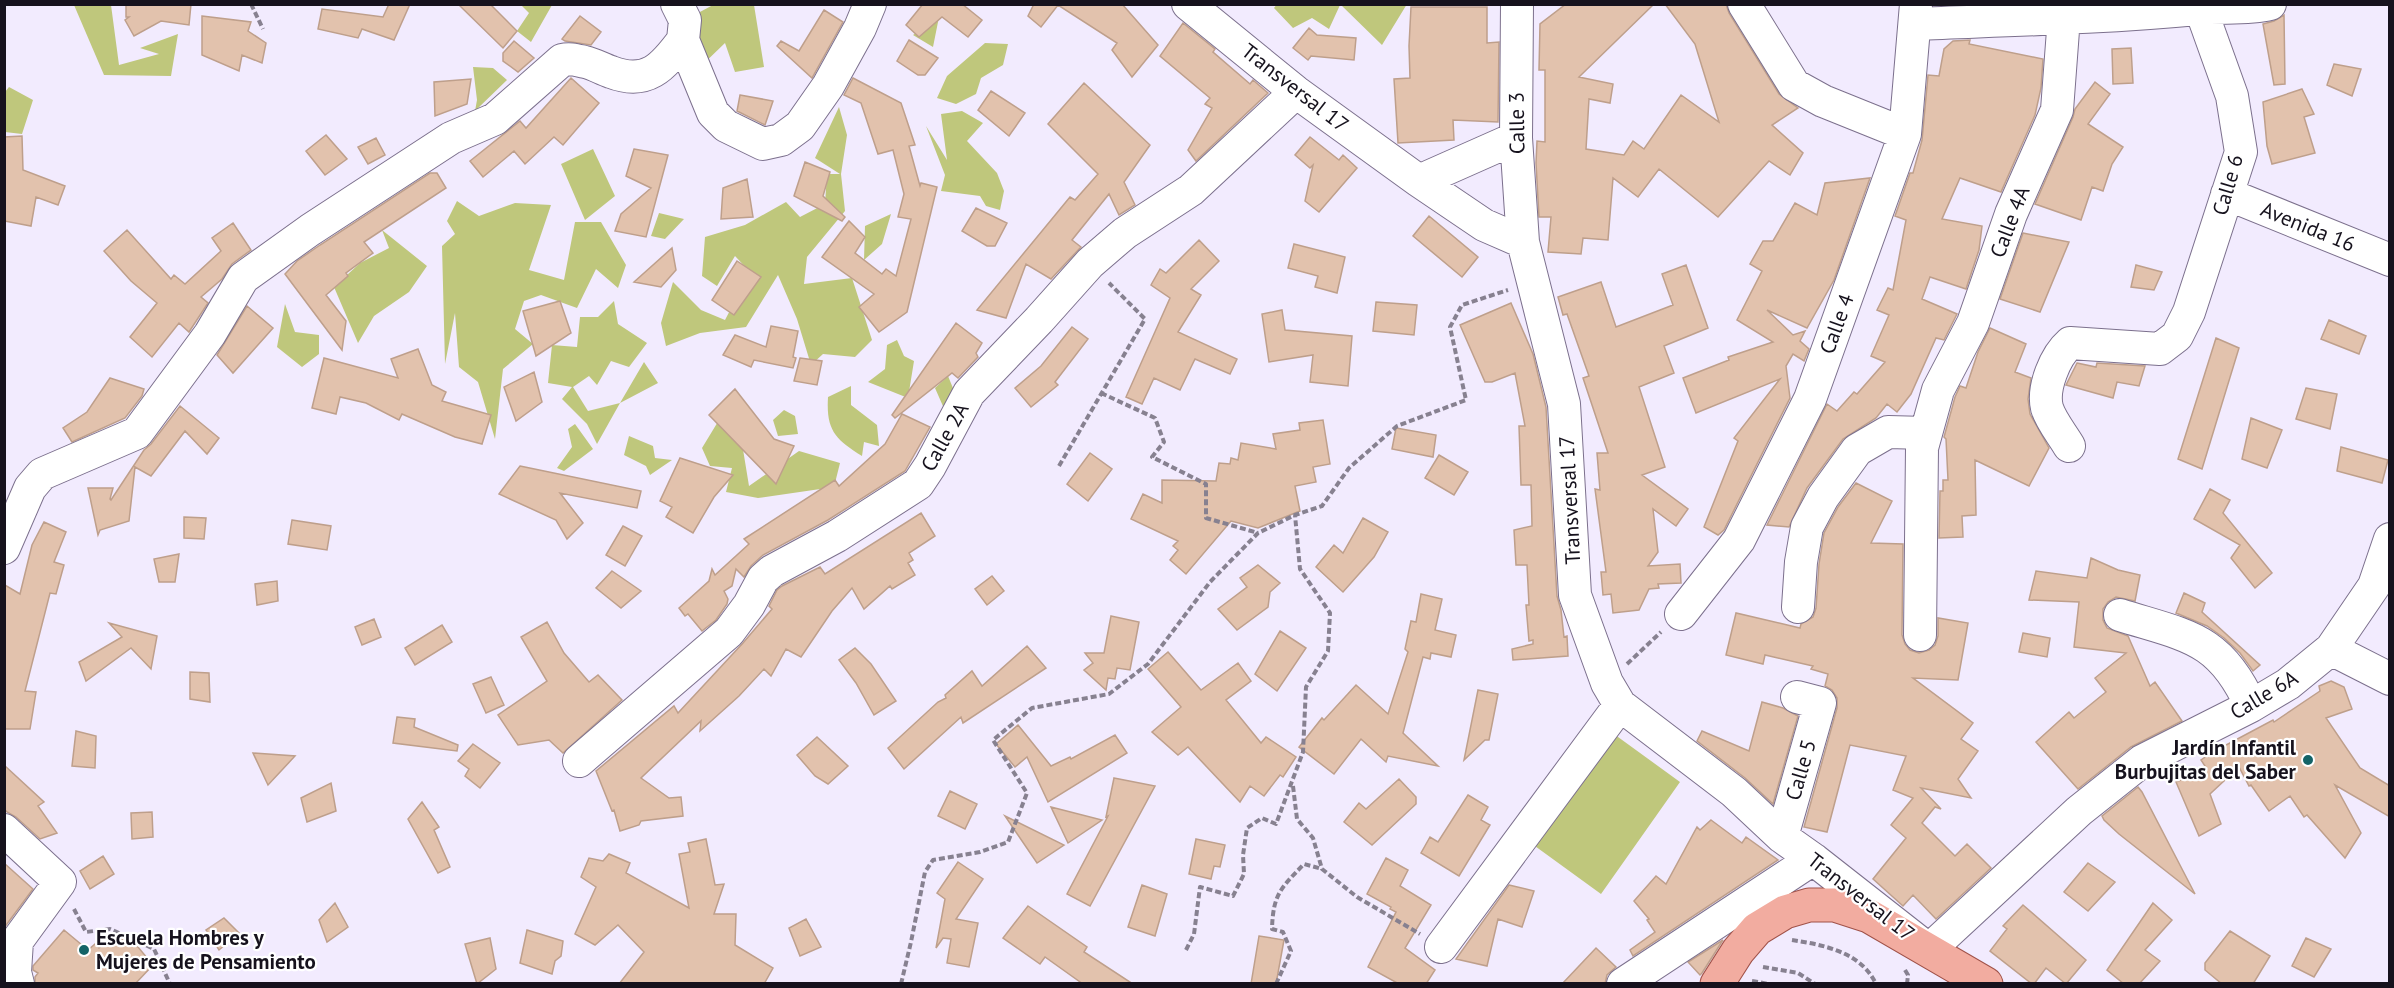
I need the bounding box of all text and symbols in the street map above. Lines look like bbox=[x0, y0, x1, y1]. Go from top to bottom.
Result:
street label: Transversal 17 bbox=[1236, 37, 1354, 138]
street label: Calle 3 bbox=[1502, 92, 1531, 154]
street label: Calle 6 bbox=[2206, 151, 2249, 218]
street label: Calle 4A bbox=[1984, 182, 2036, 261]
street label: Avenida 16 bbox=[2257, 195, 2359, 258]
street label: Calle 4 bbox=[1813, 290, 1860, 358]
street label: Calle 2A bbox=[915, 397, 975, 476]
street label: Transversal 17 bbox=[1553, 435, 1586, 565]
street label: Calle 6A bbox=[2225, 663, 2303, 725]
place label: Jardín Infantil Burbujitas del Saber bbox=[2115, 734, 2297, 785]
street label: Calle 5 bbox=[1779, 736, 1822, 803]
marker: Jardín Infantil Burbujitas del Saber bbox=[2301, 753, 2315, 767]
street label: Transversal 17 bbox=[1802, 846, 1920, 947]
place label: Escuela Hombres y Mujeres de Pensamiento bbox=[96, 924, 316, 975]
marker: Escuela Hombres y Mujeres de Pensamiento bbox=[77, 943, 91, 957]

